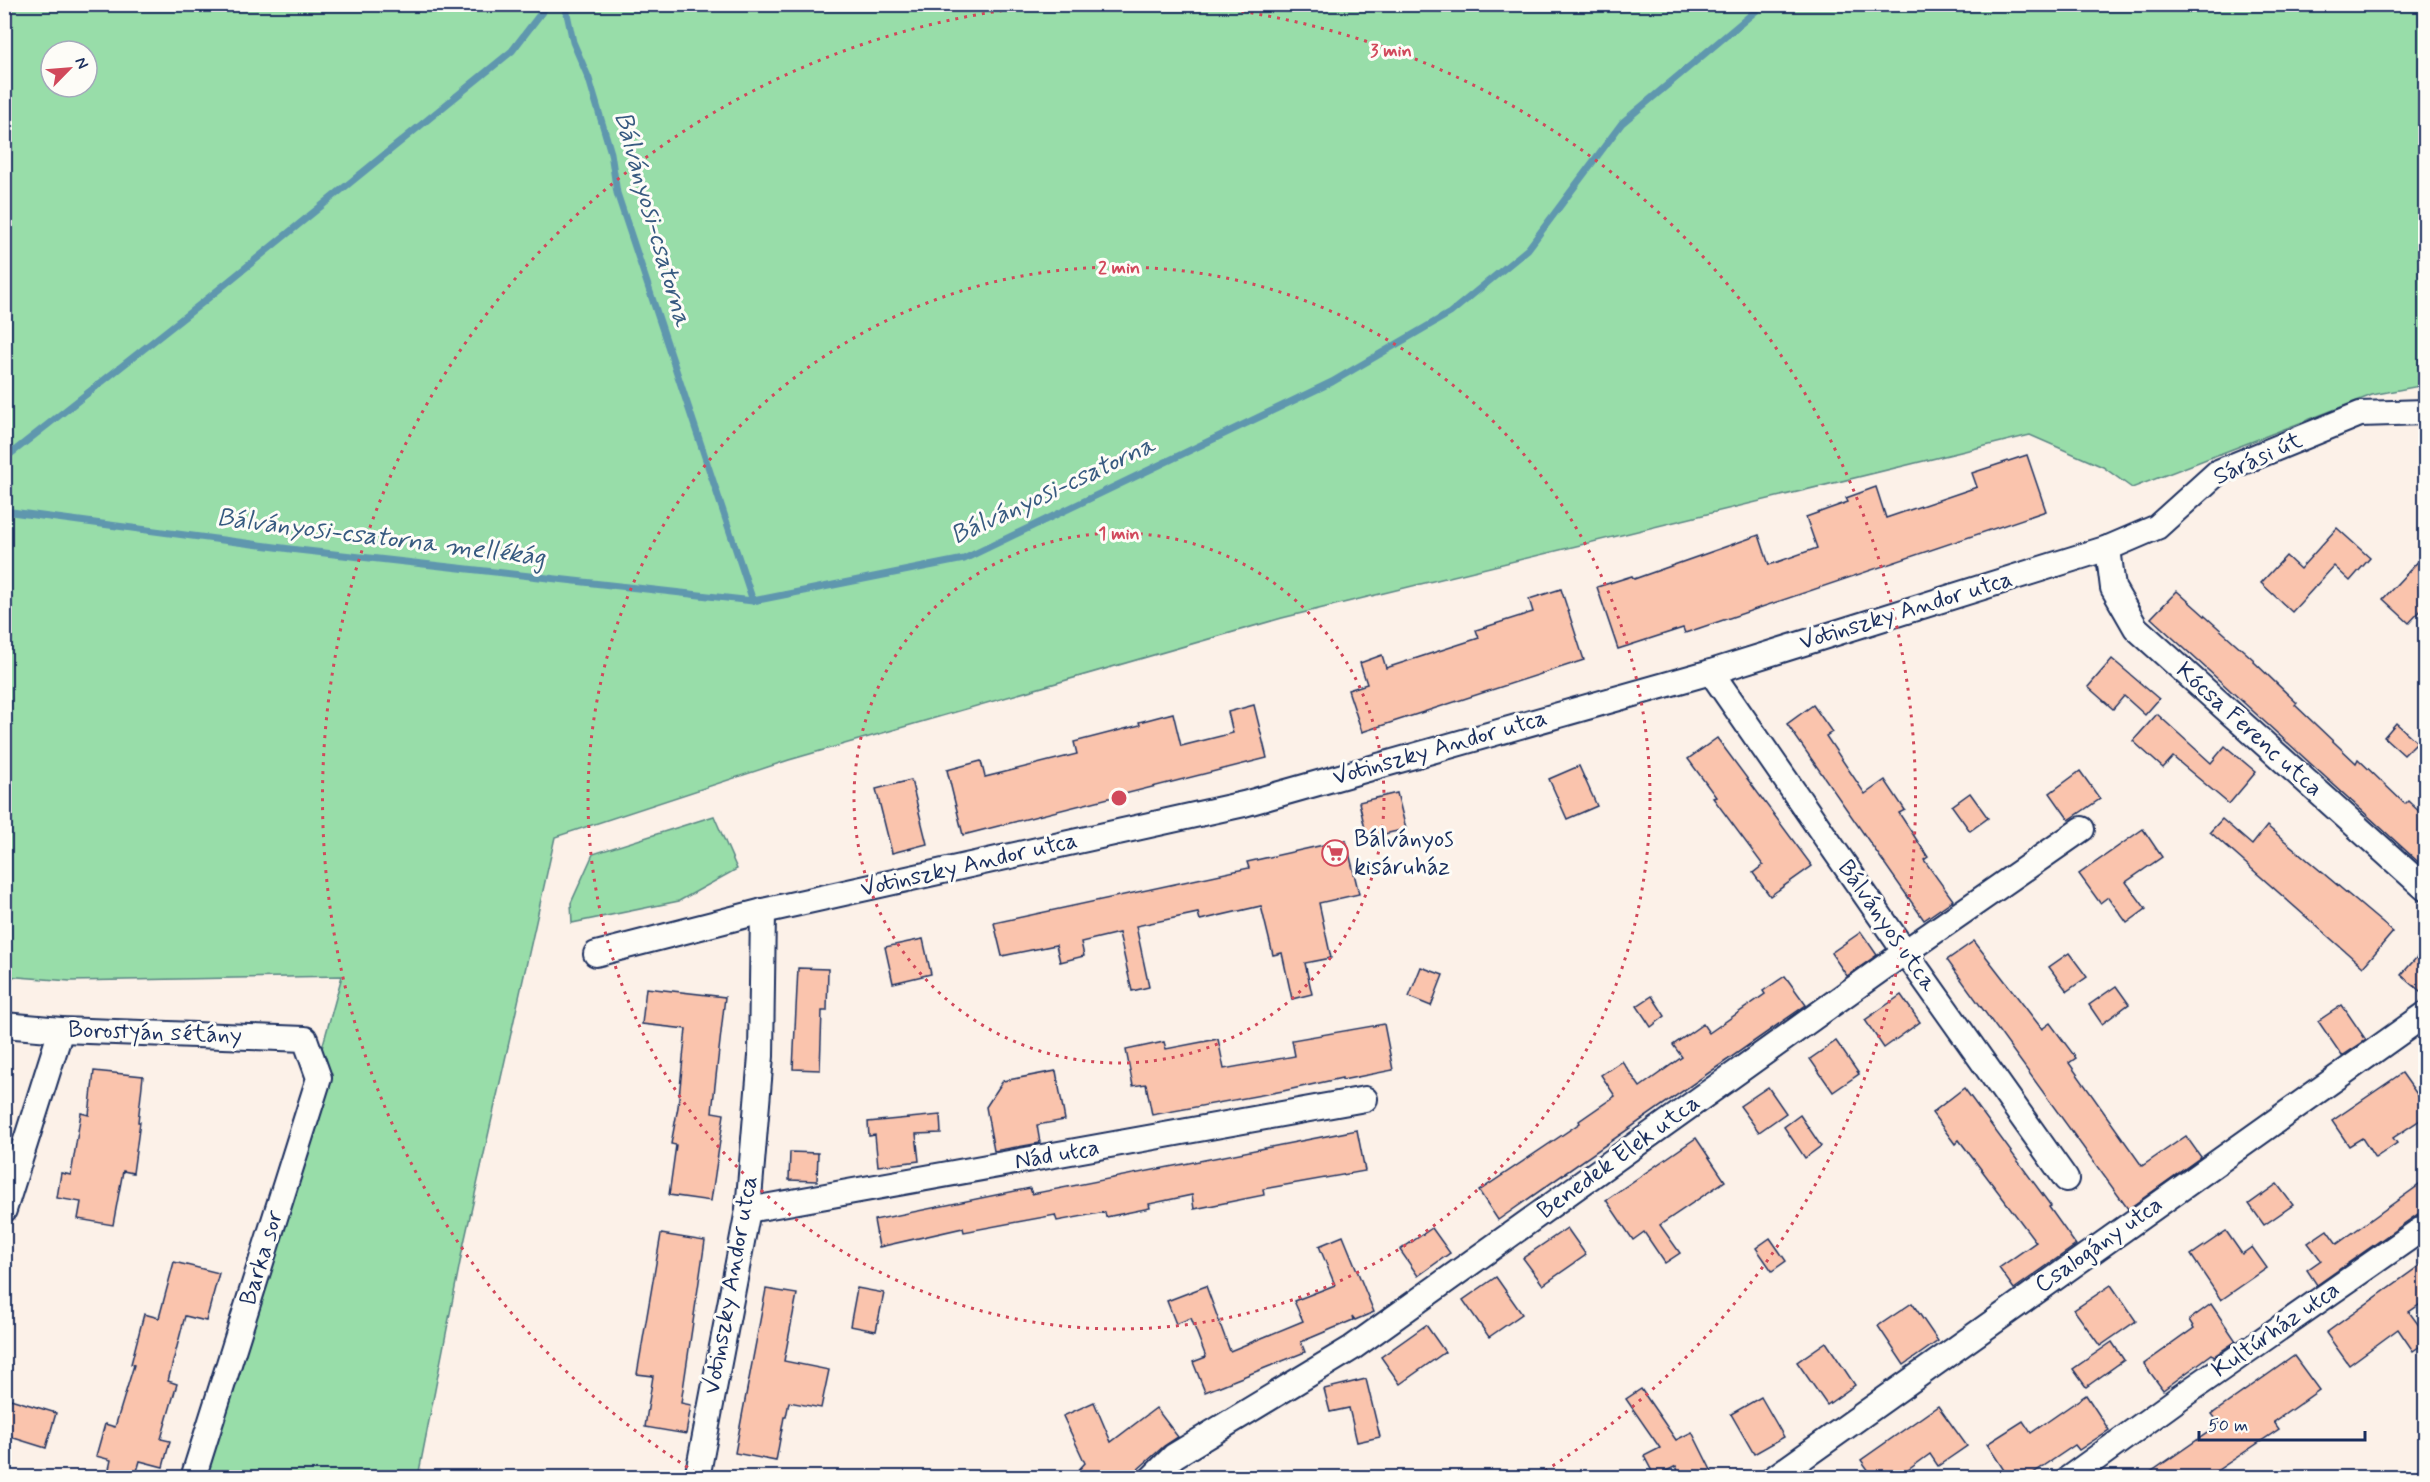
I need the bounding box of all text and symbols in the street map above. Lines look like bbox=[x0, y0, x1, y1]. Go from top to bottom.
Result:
north arrow bbox=[39, 39, 99, 99]
text: 3 min bbox=[1370, 39, 1412, 63]
text: N bbox=[69, 54, 93, 73]
water label: Bálványosi-csatorna bbox=[605, 108, 699, 331]
text: 2 min bbox=[1098, 256, 1140, 280]
street label: Sárási út bbox=[2209, 425, 2307, 493]
water label: Bálványosi-csatorna bbox=[945, 428, 1162, 553]
water label: Bálványosi-csatorna mellékág bbox=[215, 501, 548, 575]
text: 1 min bbox=[1098, 522, 1140, 546]
street label: Votinszky Andor utca bbox=[1796, 564, 2016, 658]
street label: Kócsa Ferenc utca bbox=[2169, 656, 2329, 804]
street label: Votinszky Andor utca bbox=[1329, 703, 1551, 793]
centre of rings bbox=[1109, 788, 1129, 808]
place label: Bálványos kisáruház bbox=[1354, 824, 1454, 883]
street label: Votinszky Andor utca bbox=[858, 825, 1080, 905]
supermarket icon: Bálványos kisáruház bbox=[1320, 838, 1350, 868]
street label: Bálványos utca bbox=[1830, 854, 1944, 998]
street label: Borostyán sétány bbox=[67, 1014, 243, 1052]
street label: Benedek Elek utca bbox=[1531, 1087, 1707, 1227]
street label: Nád utca bbox=[1012, 1132, 1102, 1178]
street label: Votinszky Andor utca bbox=[696, 1173, 766, 1397]
street label: Csalogány utca bbox=[2029, 1189, 2169, 1301]
street label: Barka sor bbox=[233, 1207, 291, 1309]
street label: Kultúrház utca bbox=[2206, 1275, 2346, 1385]
scale bar bbox=[2199, 1404, 2366, 1442]
text: 50 m bbox=[2208, 1414, 2248, 1438]

